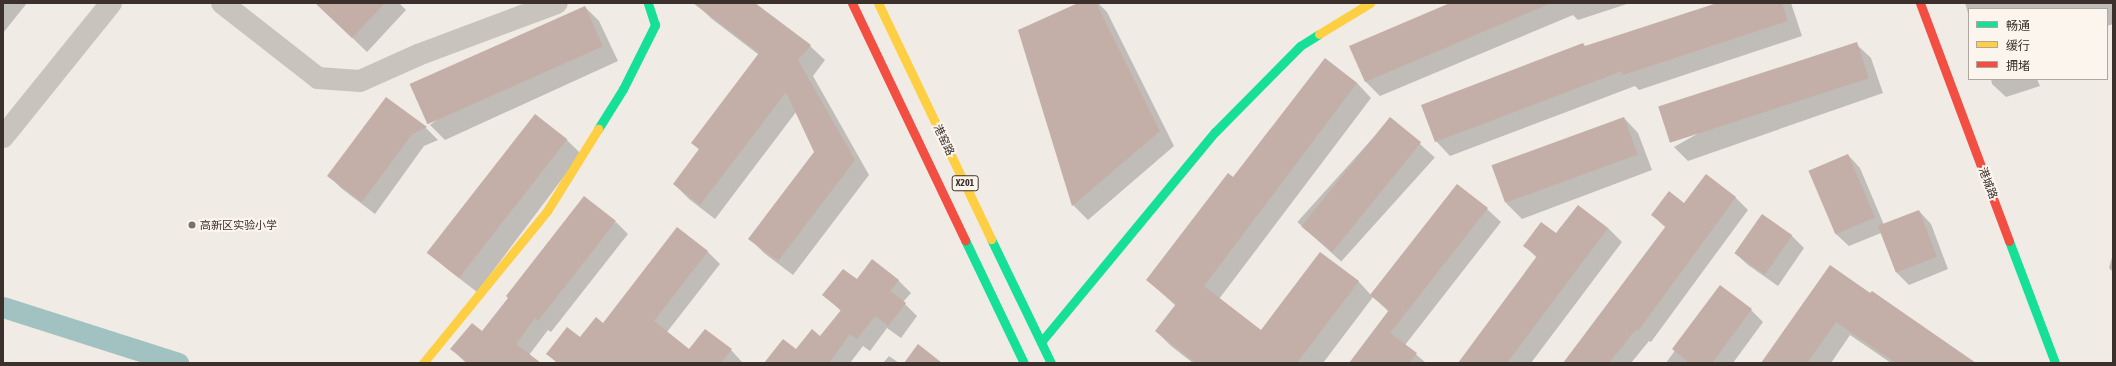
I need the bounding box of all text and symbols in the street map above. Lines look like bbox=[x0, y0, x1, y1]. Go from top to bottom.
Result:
legend bbox=[1968, 8, 2108, 80]
text: 畅通 bbox=[2006, 19, 2030, 33]
text: 缓行 bbox=[2006, 39, 2030, 53]
text: 拥堵 bbox=[2006, 59, 2030, 73]
street label: 港窑路 bbox=[931, 122, 957, 158]
street label: 港城路 bbox=[1976, 165, 2000, 201]
road number: X201 bbox=[951, 175, 979, 191]
place label: 高新区实验小学 bbox=[200, 218, 277, 232]
marker: 高新区实验小学 bbox=[187, 220, 197, 230]

